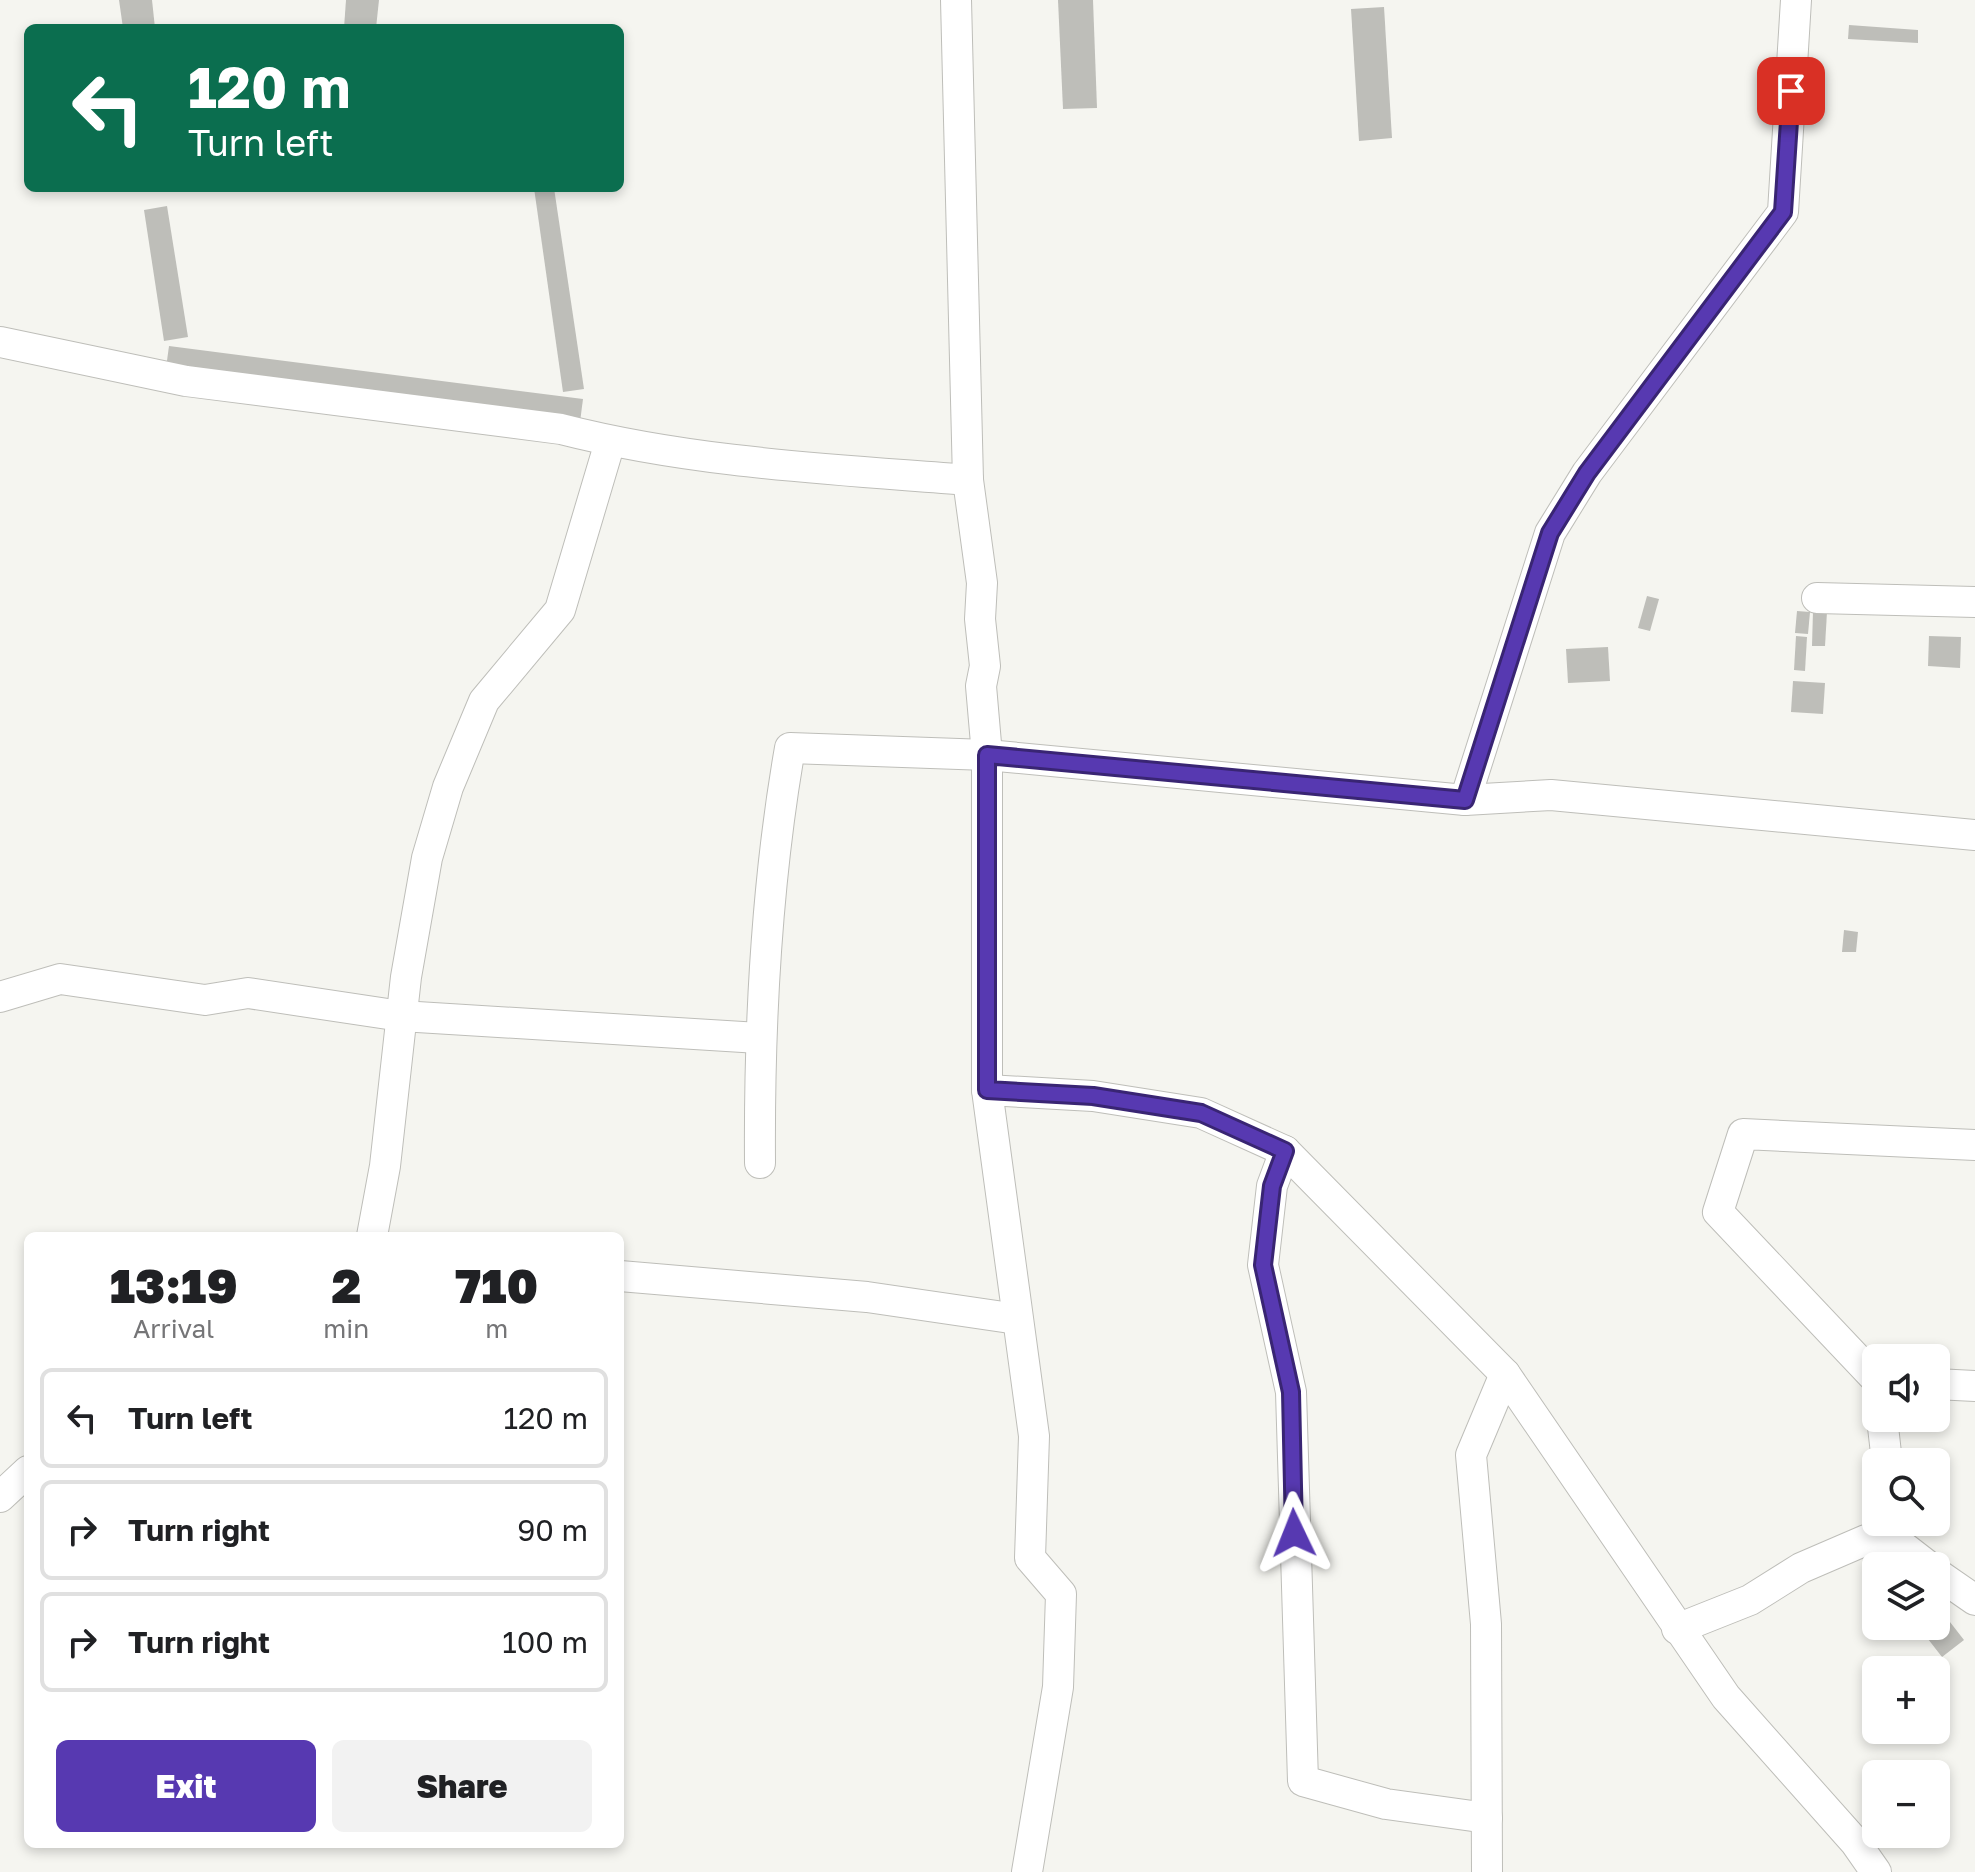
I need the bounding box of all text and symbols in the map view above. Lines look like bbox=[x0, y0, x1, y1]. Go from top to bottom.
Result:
text: 120 m bbox=[188, 53, 350, 120]
icon: left bbox=[56, 56, 160, 160]
pin bbox=[1757, 57, 1825, 125]
icon: arrive bbox=[1769, 69, 1813, 113]
text: Turn left bbox=[188, 121, 334, 164]
text: 13:19 bbox=[110, 1256, 238, 1314]
text: 2 bbox=[331, 1256, 361, 1314]
text: 710 bbox=[455, 1256, 538, 1314]
text: Arrival bbox=[133, 1313, 214, 1344]
text: min bbox=[323, 1313, 369, 1344]
text: m bbox=[485, 1313, 508, 1344]
map controls bbox=[1862, 1344, 1950, 1848]
button: sound bbox=[1862, 1344, 1950, 1432]
icon: left bbox=[60, 1396, 104, 1440]
text: Turn left bbox=[128, 1400, 253, 1436]
text: 120 m bbox=[503, 1400, 588, 1436]
button: search bbox=[1862, 1448, 1950, 1536]
position arrow bbox=[1252, 1491, 1336, 1575]
icon: right bbox=[60, 1508, 104, 1552]
text: Turn right bbox=[128, 1512, 270, 1548]
text: 90 m bbox=[517, 1512, 588, 1548]
button: layers bbox=[1862, 1552, 1950, 1640]
icon: right bbox=[60, 1620, 104, 1664]
text: Turn right bbox=[128, 1624, 270, 1660]
text: 100 m bbox=[502, 1624, 588, 1660]
button: + bbox=[1862, 1656, 1950, 1744]
button: Exit bbox=[56, 1740, 316, 1832]
button: Share bbox=[332, 1740, 592, 1832]
button: − bbox=[1862, 1760, 1950, 1848]

